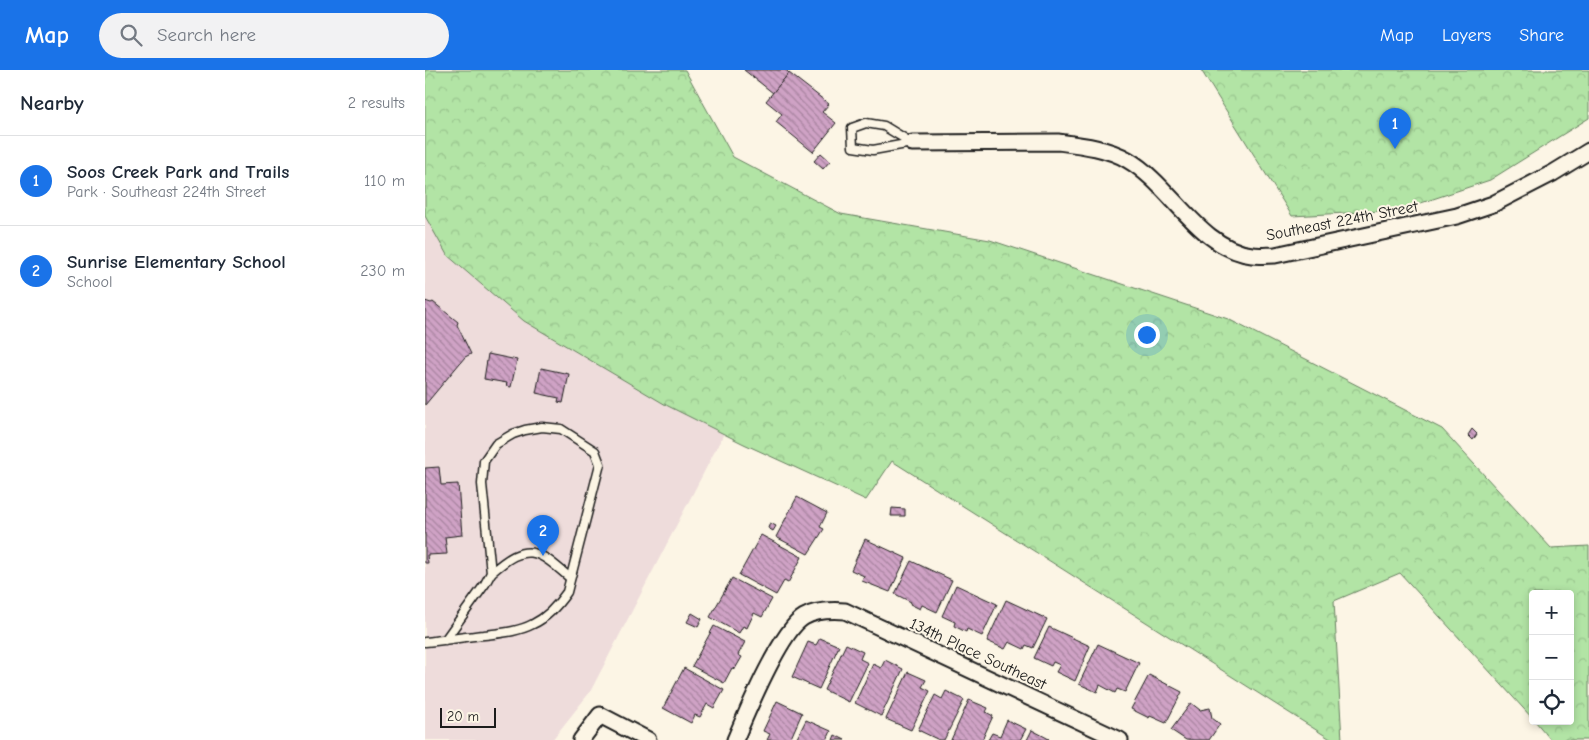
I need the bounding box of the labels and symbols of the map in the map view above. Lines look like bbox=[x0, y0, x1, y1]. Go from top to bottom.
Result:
pin: 1 bbox=[1379, 108, 1411, 149]
street label: Southeast 224th Street bbox=[1264, 197, 1420, 245]
your location bbox=[1134, 322, 1160, 348]
pin: 2 bbox=[527, 515, 559, 556]
street label: 134th Place Southeast bbox=[907, 614, 1050, 694]
scale bar bbox=[440, 705, 496, 728]

